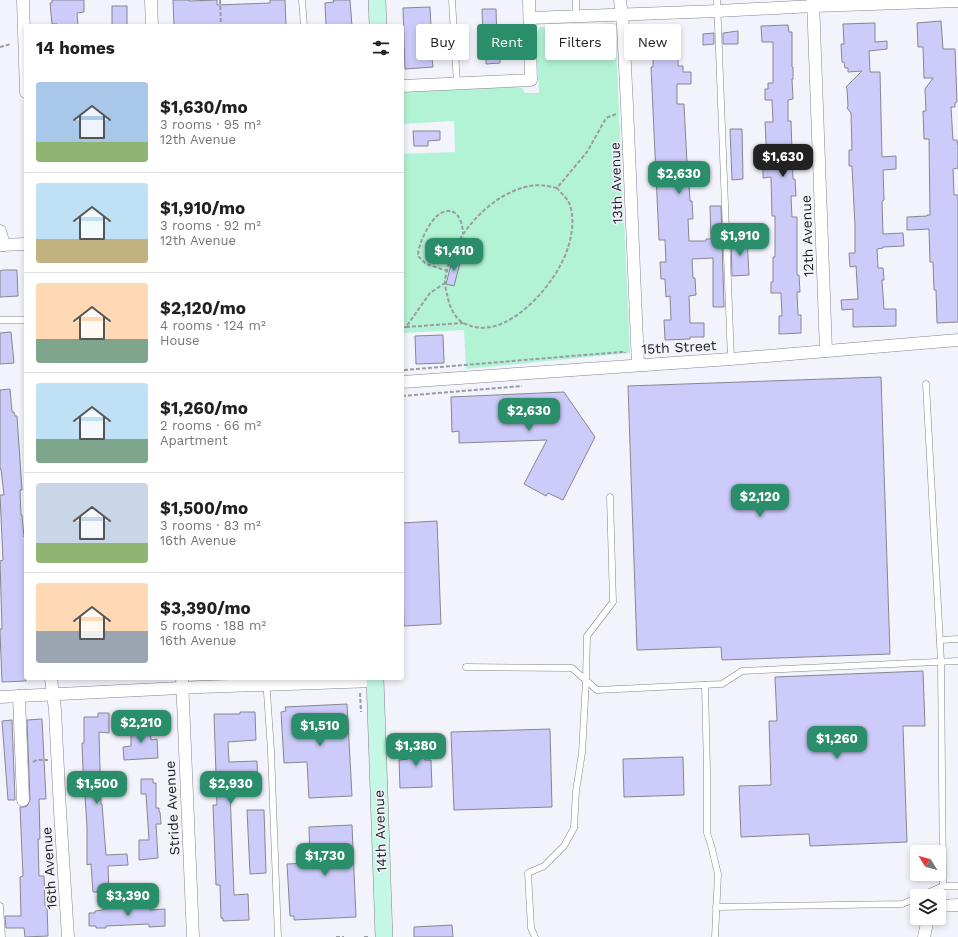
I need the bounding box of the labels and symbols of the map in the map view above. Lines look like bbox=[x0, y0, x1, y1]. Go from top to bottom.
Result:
street label: 13th Avenue bbox=[607, 142, 625, 224]
pin: $1,630 bbox=[750, 144, 816, 178]
pin: $2,630 bbox=[646, 161, 712, 195]
street label: 12th Avenue bbox=[798, 195, 816, 277]
pin: $1,910 bbox=[707, 223, 773, 257]
pin: $1,410 bbox=[421, 238, 487, 272]
street label: 15th Street bbox=[641, 337, 717, 357]
pin: $2,630 bbox=[496, 398, 562, 432]
pin: $2,120 bbox=[727, 484, 793, 518]
pin: $2,210 bbox=[108, 710, 174, 744]
pin: $1,510 bbox=[287, 713, 353, 747]
pin: $1,260 bbox=[804, 726, 870, 760]
pin: $1,380 bbox=[383, 733, 449, 767]
street label: Stride Avenue bbox=[162, 760, 182, 856]
pin: $1,500 bbox=[64, 771, 130, 805]
pin: $2,930 bbox=[198, 771, 264, 805]
street label: 14th Avenue bbox=[371, 790, 389, 872]
street label: 16th Avenue bbox=[38, 826, 60, 910]
pin: $1,730 bbox=[292, 843, 358, 877]
north arrow bbox=[910, 845, 946, 881]
pin: $3,390 bbox=[95, 883, 161, 917]

